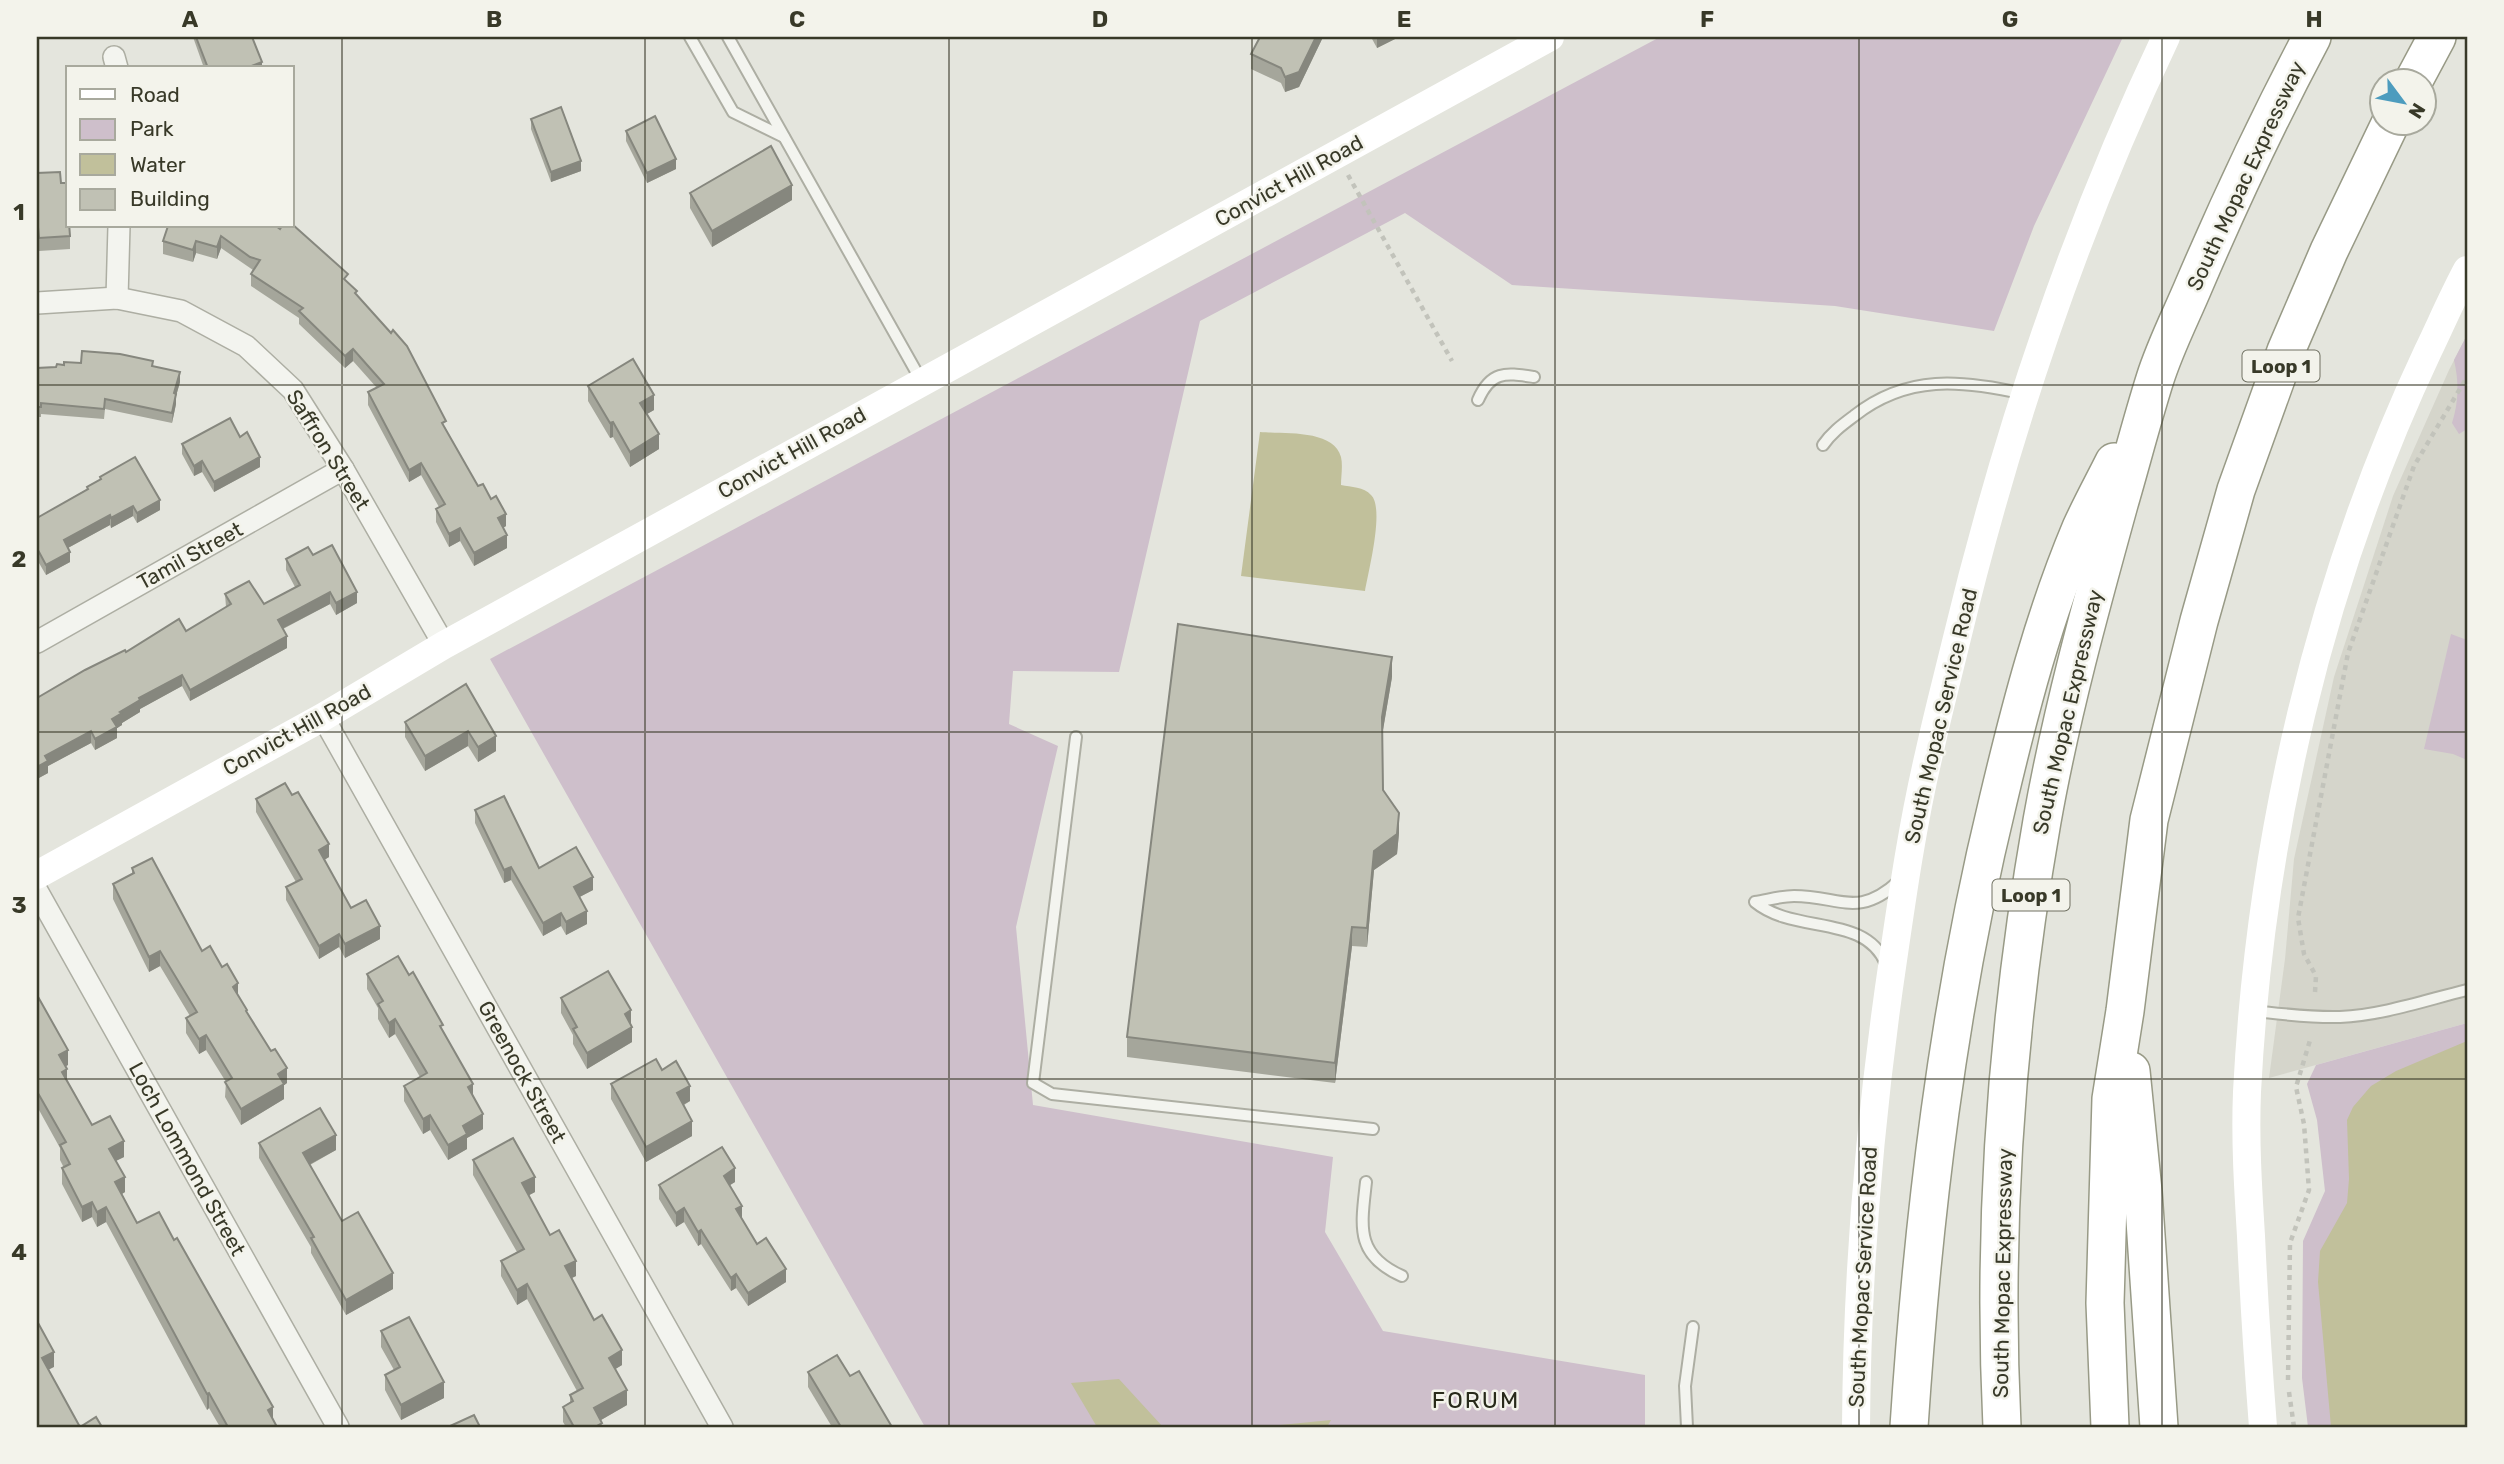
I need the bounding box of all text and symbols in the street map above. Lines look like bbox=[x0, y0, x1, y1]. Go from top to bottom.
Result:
text: A bbox=[182, 5, 199, 33]
text: B bbox=[486, 5, 502, 33]
text: C bbox=[789, 5, 805, 33]
text: D bbox=[1092, 5, 1108, 33]
text: E bbox=[1397, 5, 1411, 33]
text: F bbox=[1700, 5, 1714, 33]
text: G bbox=[2002, 5, 2018, 33]
text: H bbox=[2305, 5, 2323, 33]
street label: South Mopac Expressway bbox=[2181, 57, 2310, 294]
legend bbox=[66, 66, 294, 228]
north arrow bbox=[2368, 66, 2438, 136]
text: Road bbox=[130, 82, 180, 107]
text: N bbox=[2404, 99, 2430, 123]
text: Park bbox=[130, 116, 174, 141]
street label: Convict Hill Road bbox=[1210, 130, 1367, 232]
text: Water bbox=[130, 152, 186, 177]
text: Building bbox=[130, 186, 210, 211]
text: 1 bbox=[13, 198, 25, 226]
road number: Loop 1 bbox=[2242, 350, 2320, 382]
street label: Saffron Street bbox=[281, 385, 375, 515]
street label: Convict Hill Road bbox=[713, 402, 870, 504]
street label: Tamil Street bbox=[133, 516, 247, 595]
text: 2 bbox=[12, 545, 26, 573]
street label: South Mopac Service Road bbox=[1899, 586, 1982, 846]
street label: South Mopac Expressway bbox=[2027, 587, 2108, 837]
street label: Convict Hill Road bbox=[218, 679, 375, 781]
road number: Loop 1 bbox=[1993, 880, 2070, 911]
text: 3 bbox=[11, 891, 27, 919]
street label: Greenock Street bbox=[473, 996, 572, 1147]
street label: Loch Lommond Street bbox=[124, 1058, 251, 1260]
street label: South Mopac Service Road bbox=[1843, 1146, 1882, 1408]
street label: South Mopac Expressway bbox=[1988, 1147, 2017, 1398]
text: 4 bbox=[11, 1238, 27, 1266]
district label: FORUM bbox=[1432, 1386, 1520, 1414]

